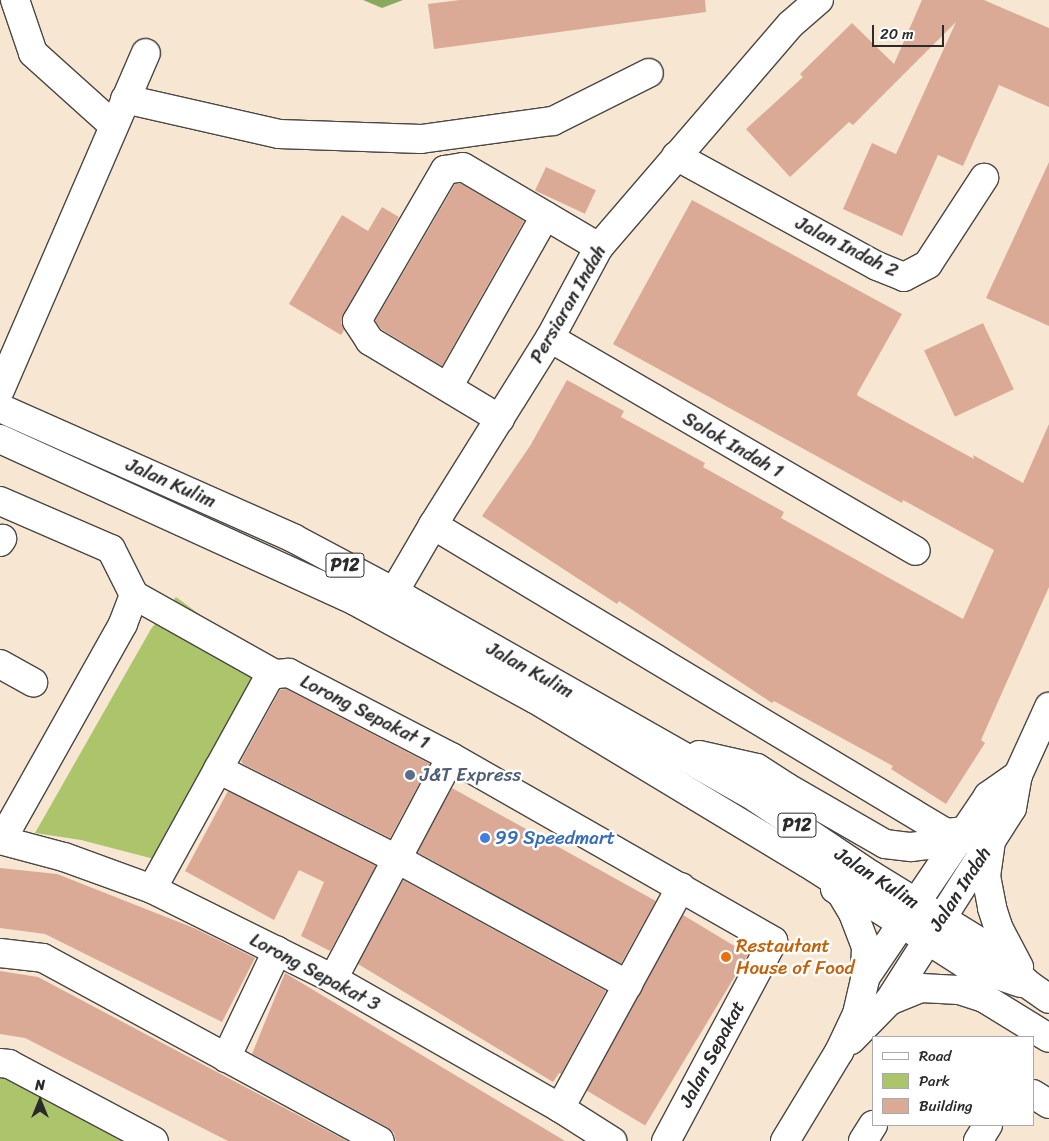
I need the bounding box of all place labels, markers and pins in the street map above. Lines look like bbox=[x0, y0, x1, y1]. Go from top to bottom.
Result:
place label: J&T Express bbox=[420, 764, 521, 786]
marker: J&T Express bbox=[404, 769, 416, 781]
place label: 99 Speedmart bbox=[495, 827, 615, 849]
marker: 99 Speedmart bbox=[479, 832, 491, 844]
place label: Restautant House of Food bbox=[736, 935, 855, 979]
marker: Restautant House of Food bbox=[720, 951, 732, 963]

